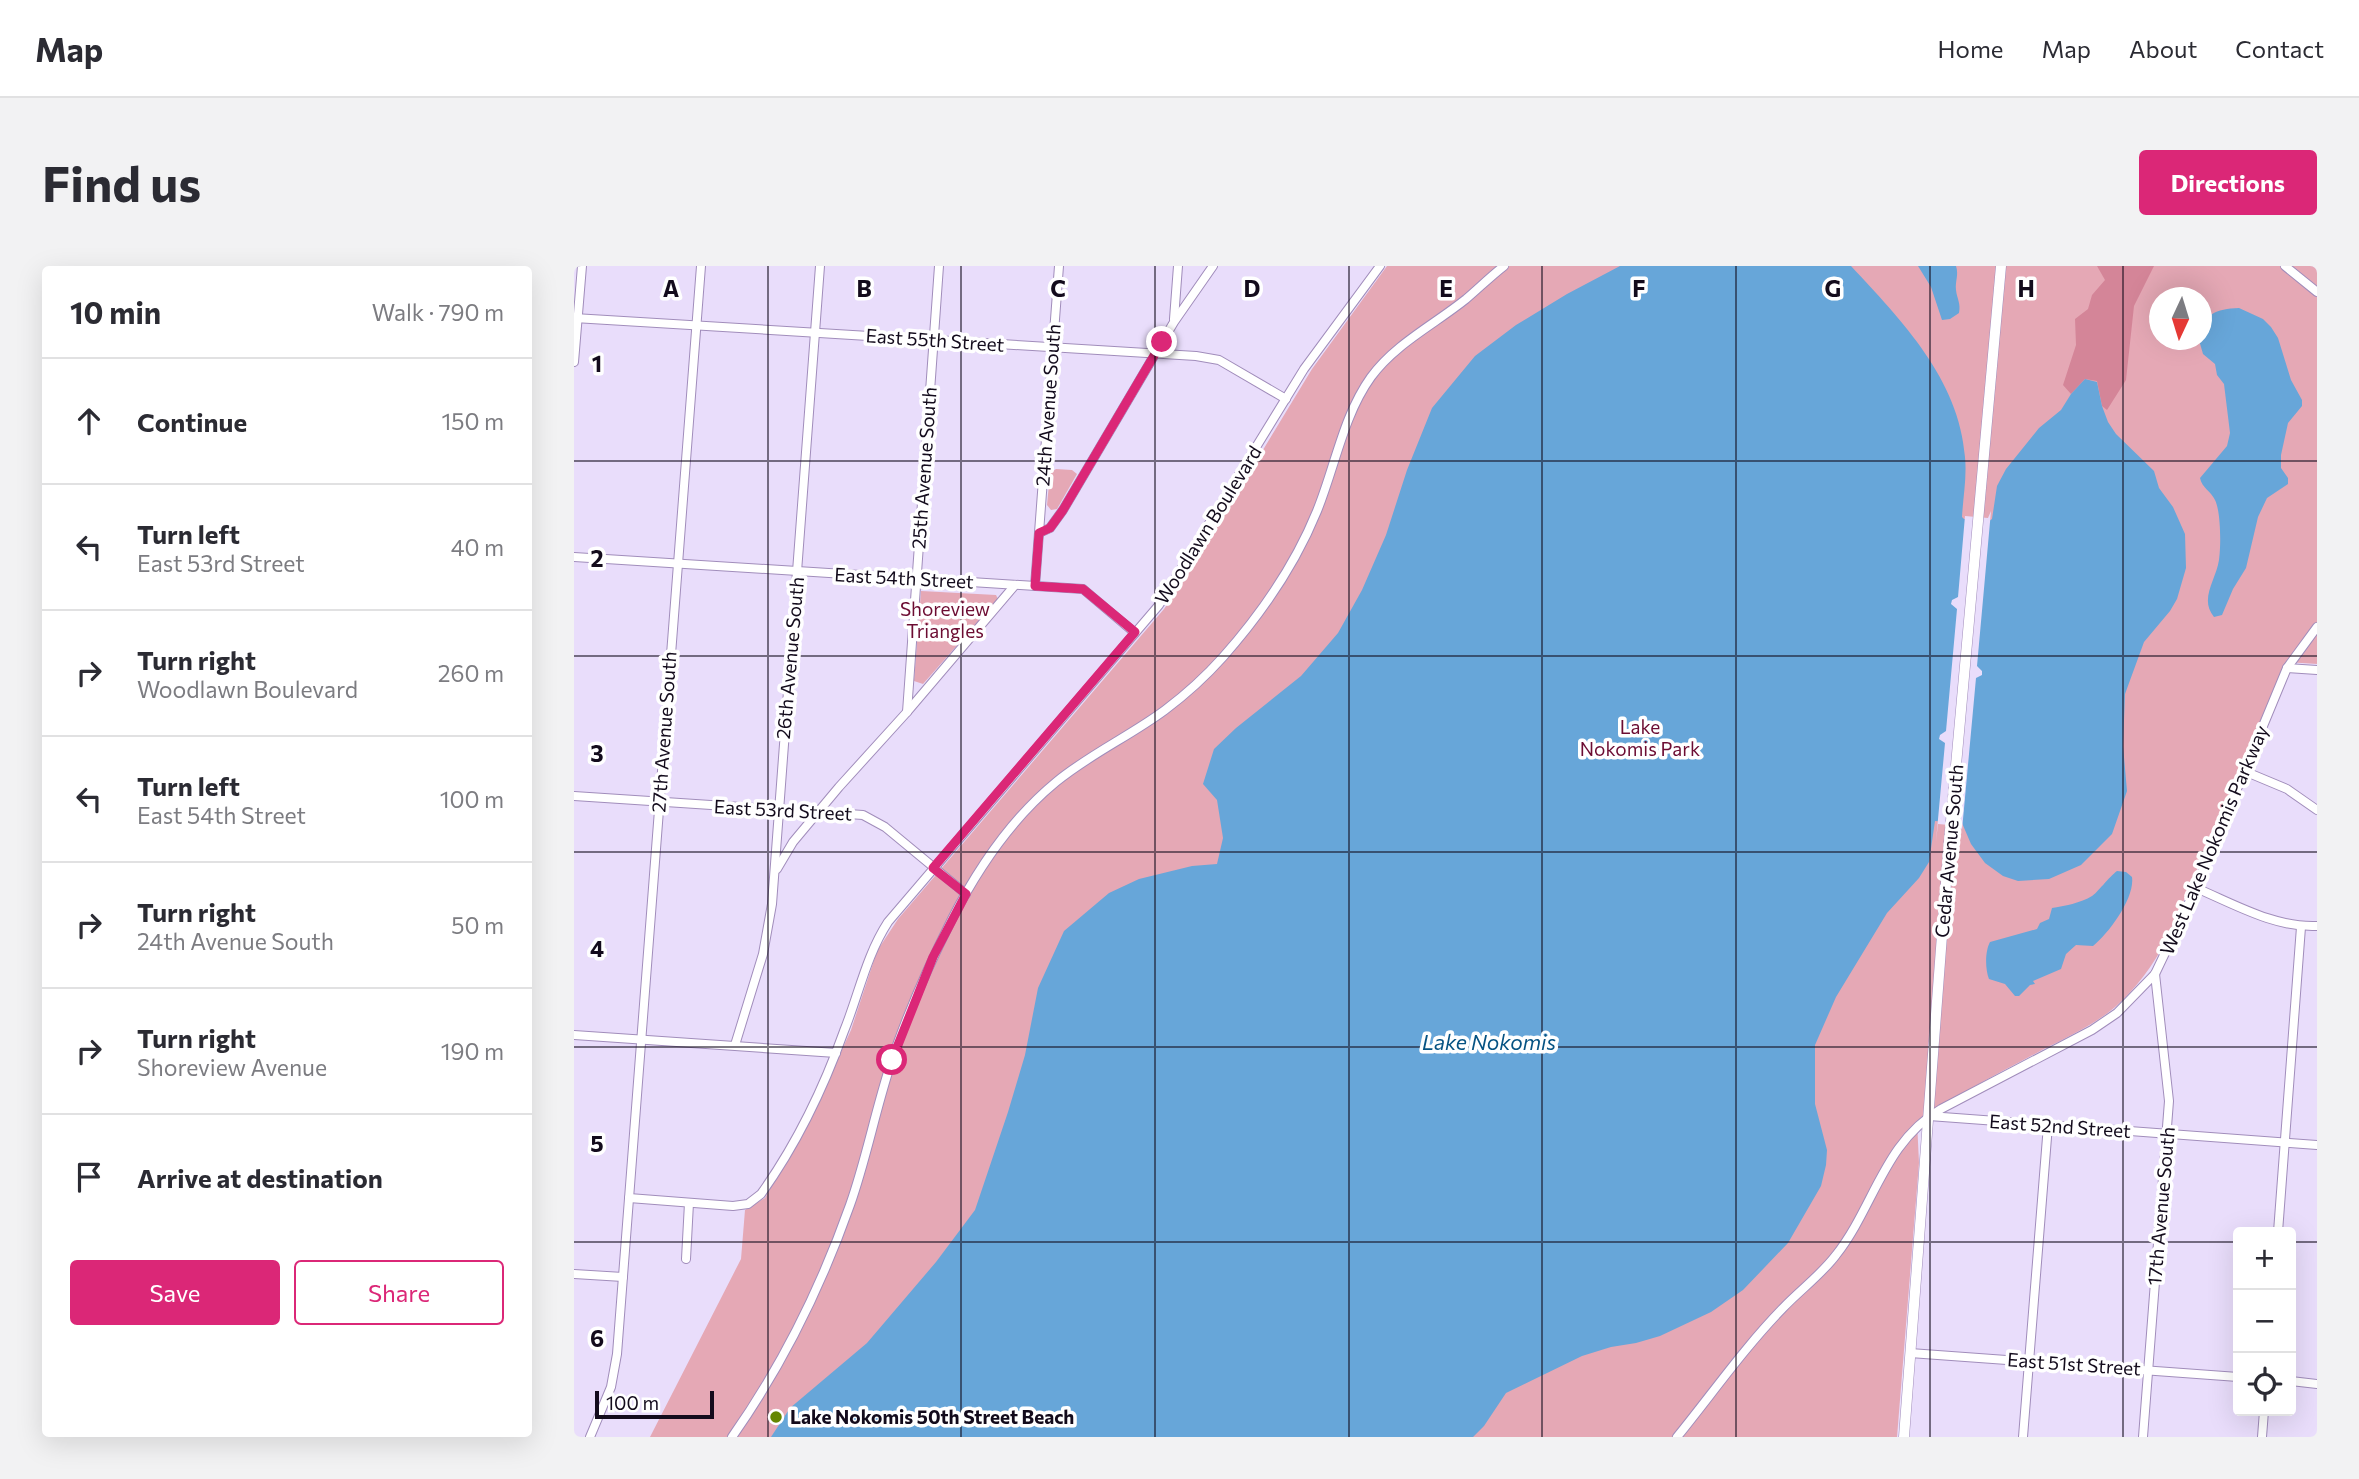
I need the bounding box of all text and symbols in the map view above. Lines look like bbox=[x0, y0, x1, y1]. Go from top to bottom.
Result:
text: Map bbox=[35, 28, 103, 69]
text: Home bbox=[1938, 34, 2004, 63]
text: Map bbox=[2042, 34, 2091, 63]
text: About bbox=[2129, 34, 2197, 63]
text: Contact bbox=[2235, 34, 2324, 63]
button: Directions bbox=[2139, 150, 2317, 215]
text: Find us bbox=[42, 152, 201, 212]
text: A bbox=[663, 274, 680, 302]
text: B bbox=[856, 274, 872, 302]
text: C bbox=[1050, 274, 1066, 302]
text: D bbox=[1244, 274, 1261, 302]
text: E bbox=[1439, 274, 1453, 302]
text: F bbox=[1632, 274, 1646, 302]
text: G bbox=[1825, 274, 1841, 302]
text: H bbox=[2017, 274, 2035, 302]
north arrow bbox=[2149, 287, 2212, 350]
text: 10 min bbox=[70, 293, 161, 330]
text: Walk · 790 m bbox=[372, 298, 504, 326]
street label: East 55th Street bbox=[865, 323, 1005, 356]
street label: 24th Avenue South bbox=[1030, 323, 1065, 487]
route end bbox=[1146, 326, 1177, 357]
text: 1 bbox=[592, 349, 602, 377]
street label: 25th Avenue South bbox=[906, 386, 941, 550]
icon: ahead bbox=[70, 402, 108, 440]
text: Continue bbox=[137, 406, 247, 437]
text: 150 m bbox=[441, 407, 504, 435]
street label: Woodlawn Boulevard bbox=[1149, 441, 1266, 608]
text: Turn left bbox=[137, 518, 240, 549]
icon: left bbox=[70, 528, 108, 566]
text: 40 m bbox=[451, 533, 504, 561]
text: 2 bbox=[590, 544, 604, 572]
text: East 53rd Street bbox=[137, 549, 305, 577]
street label: East 54th Street bbox=[834, 562, 975, 593]
street label: 26th Avenue South bbox=[771, 576, 808, 740]
park label: Shoreview Triangles bbox=[900, 597, 990, 642]
text: Turn right bbox=[137, 644, 256, 675]
street label: 27th Avenue South bbox=[646, 651, 681, 813]
icon: right bbox=[70, 654, 108, 692]
text: 260 m bbox=[438, 659, 504, 687]
text: Woodlawn Boulevard bbox=[137, 675, 358, 703]
park label: Lake Nokomis Park bbox=[1580, 715, 1700, 760]
street label: West Lake Nokomis Parkway bbox=[2155, 721, 2273, 958]
text: 3 bbox=[590, 739, 604, 767]
street label: Cedar Avenue South bbox=[1929, 763, 1968, 939]
text: Turn left bbox=[137, 770, 240, 801]
icon: left bbox=[70, 780, 108, 818]
text: 100 m bbox=[440, 785, 504, 813]
street label: East 53rd Street bbox=[713, 794, 853, 825]
text: East 54th Street bbox=[137, 801, 306, 829]
text: Turn right bbox=[137, 896, 256, 927]
icon: right bbox=[70, 906, 108, 944]
text: 50 m bbox=[451, 911, 504, 939]
text: 24th Avenue South bbox=[137, 927, 334, 955]
text: 4 bbox=[590, 934, 604, 962]
text: Turn right bbox=[137, 1022, 256, 1053]
water label: Lake Nokomis bbox=[1422, 1029, 1556, 1054]
icon: right bbox=[70, 1032, 108, 1070]
text: 190 m bbox=[441, 1037, 504, 1065]
route start bbox=[876, 1044, 907, 1075]
text: Shoreview Avenue bbox=[137, 1053, 327, 1081]
street label: East 52nd Street bbox=[1988, 1109, 2132, 1142]
street label: 17th Avenue South bbox=[2142, 1126, 2179, 1286]
text: 5 bbox=[590, 1129, 604, 1157]
icon: arrive bbox=[70, 1158, 108, 1196]
text: Arrive at destination bbox=[137, 1162, 383, 1193]
map controls bbox=[2233, 1227, 2296, 1416]
button: + bbox=[2233, 1227, 2296, 1290]
button: Save bbox=[70, 1260, 280, 1325]
button: Share bbox=[294, 1260, 504, 1325]
button: − bbox=[2233, 1290, 2296, 1353]
text: 6 bbox=[590, 1324, 604, 1352]
street label: East 51st Street bbox=[2006, 1347, 2142, 1380]
button: locate bbox=[2233, 1353, 2296, 1416]
scale bar bbox=[595, 1388, 714, 1420]
text: 100 m bbox=[606, 1391, 659, 1414]
place label: Lake Nokomis 50th Street Beach bbox=[790, 1405, 1074, 1428]
marker: Lake Nokomis 50th Street Beach bbox=[768, 1409, 784, 1425]

